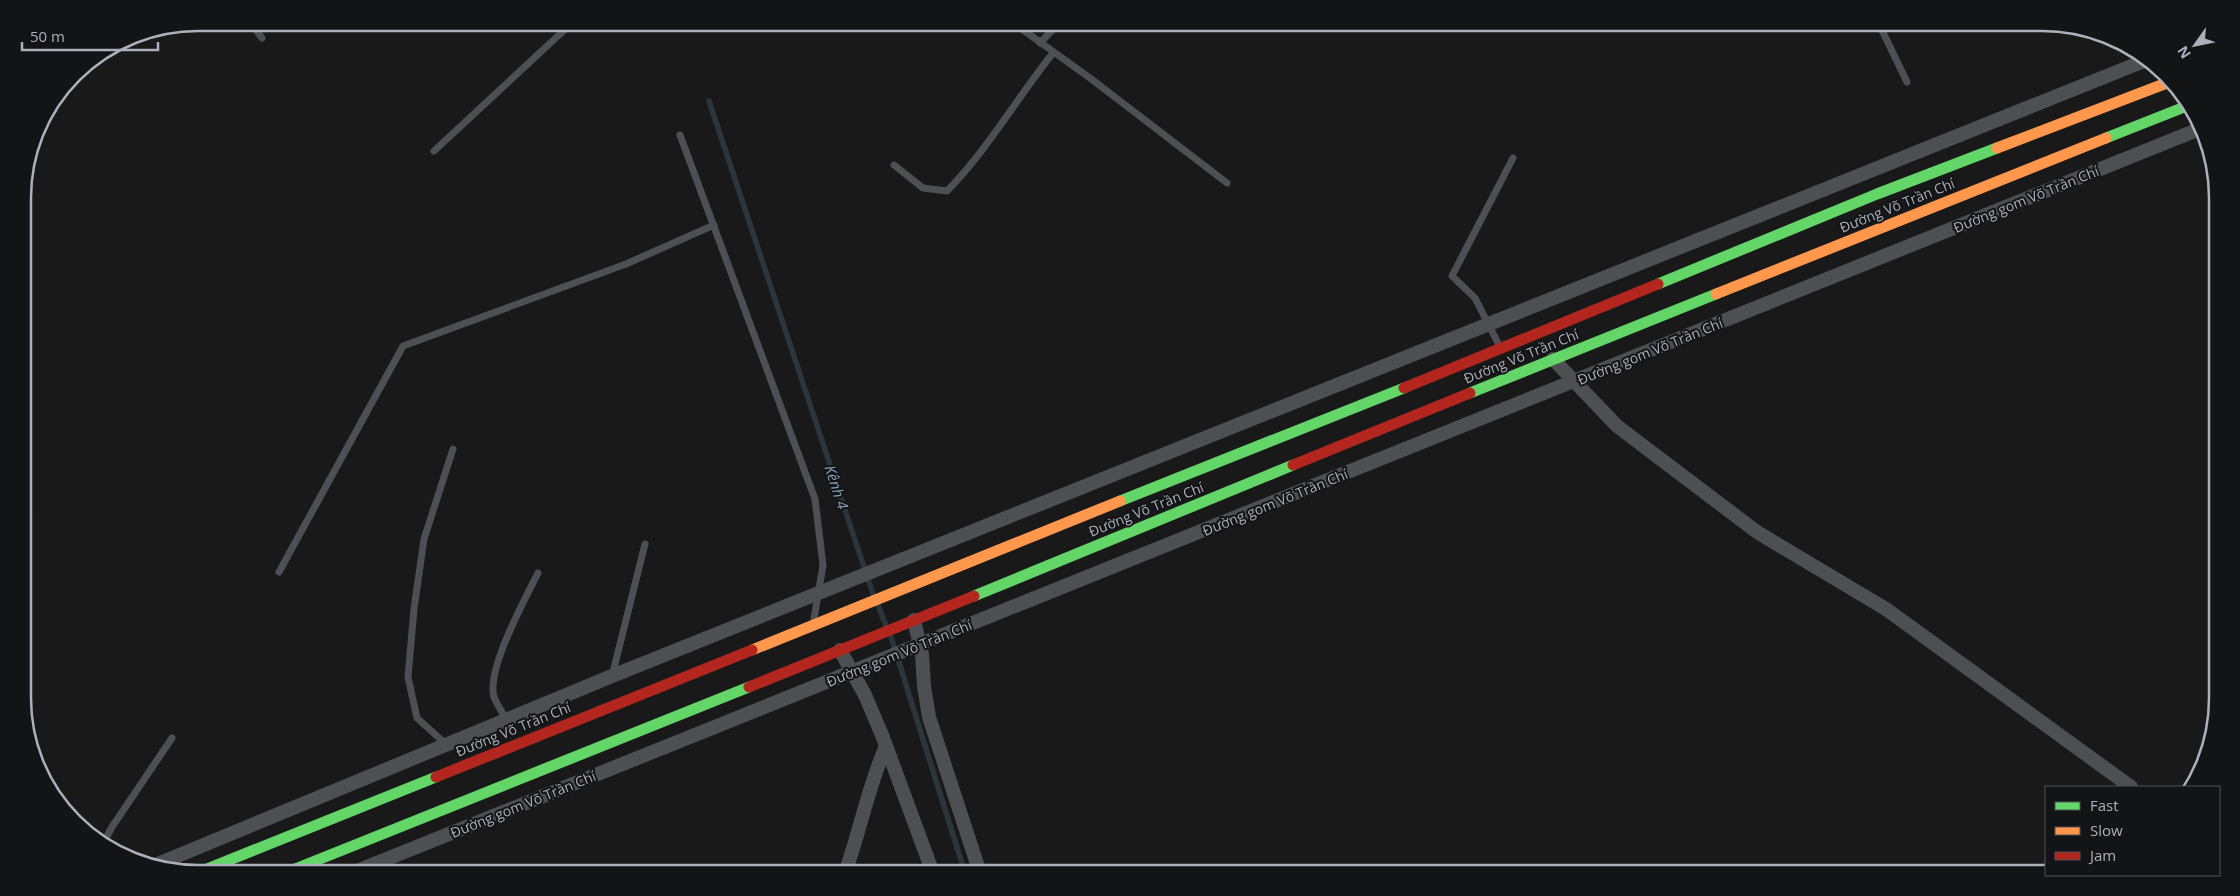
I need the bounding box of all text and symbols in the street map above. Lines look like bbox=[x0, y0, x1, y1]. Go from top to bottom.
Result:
scale bar bbox=[22, 20, 159, 52]
north arrow bbox=[2170, 20, 2220, 70]
text: 50 m bbox=[30, 26, 65, 46]
text: N bbox=[2173, 42, 2195, 62]
street label: Đường gom Võ Trần Chí bbox=[1950, 161, 2102, 237]
street label: Đường Võ Trần Chí bbox=[1837, 173, 1958, 237]
street label: Đường gom Võ Trần Chí bbox=[1574, 313, 1726, 389]
street label: Đường Võ Trần Chí bbox=[1461, 324, 1582, 388]
water label: Kênh 4 bbox=[820, 462, 854, 512]
street label: Đường gom Võ Trần Chí bbox=[1199, 464, 1351, 540]
street label: Đường Võ Trần Chí bbox=[1086, 477, 1207, 541]
street label: Đường gom Võ Trần Chí bbox=[823, 615, 975, 691]
street label: Đường Võ Trần Chí bbox=[453, 697, 574, 761]
street label: Đường gom Võ Trần Chí bbox=[447, 766, 599, 842]
legend bbox=[2045, 786, 2220, 876]
text: Fast bbox=[2090, 795, 2119, 815]
text: Slow bbox=[2090, 820, 2123, 840]
text: Jam bbox=[2088, 845, 2116, 865]

